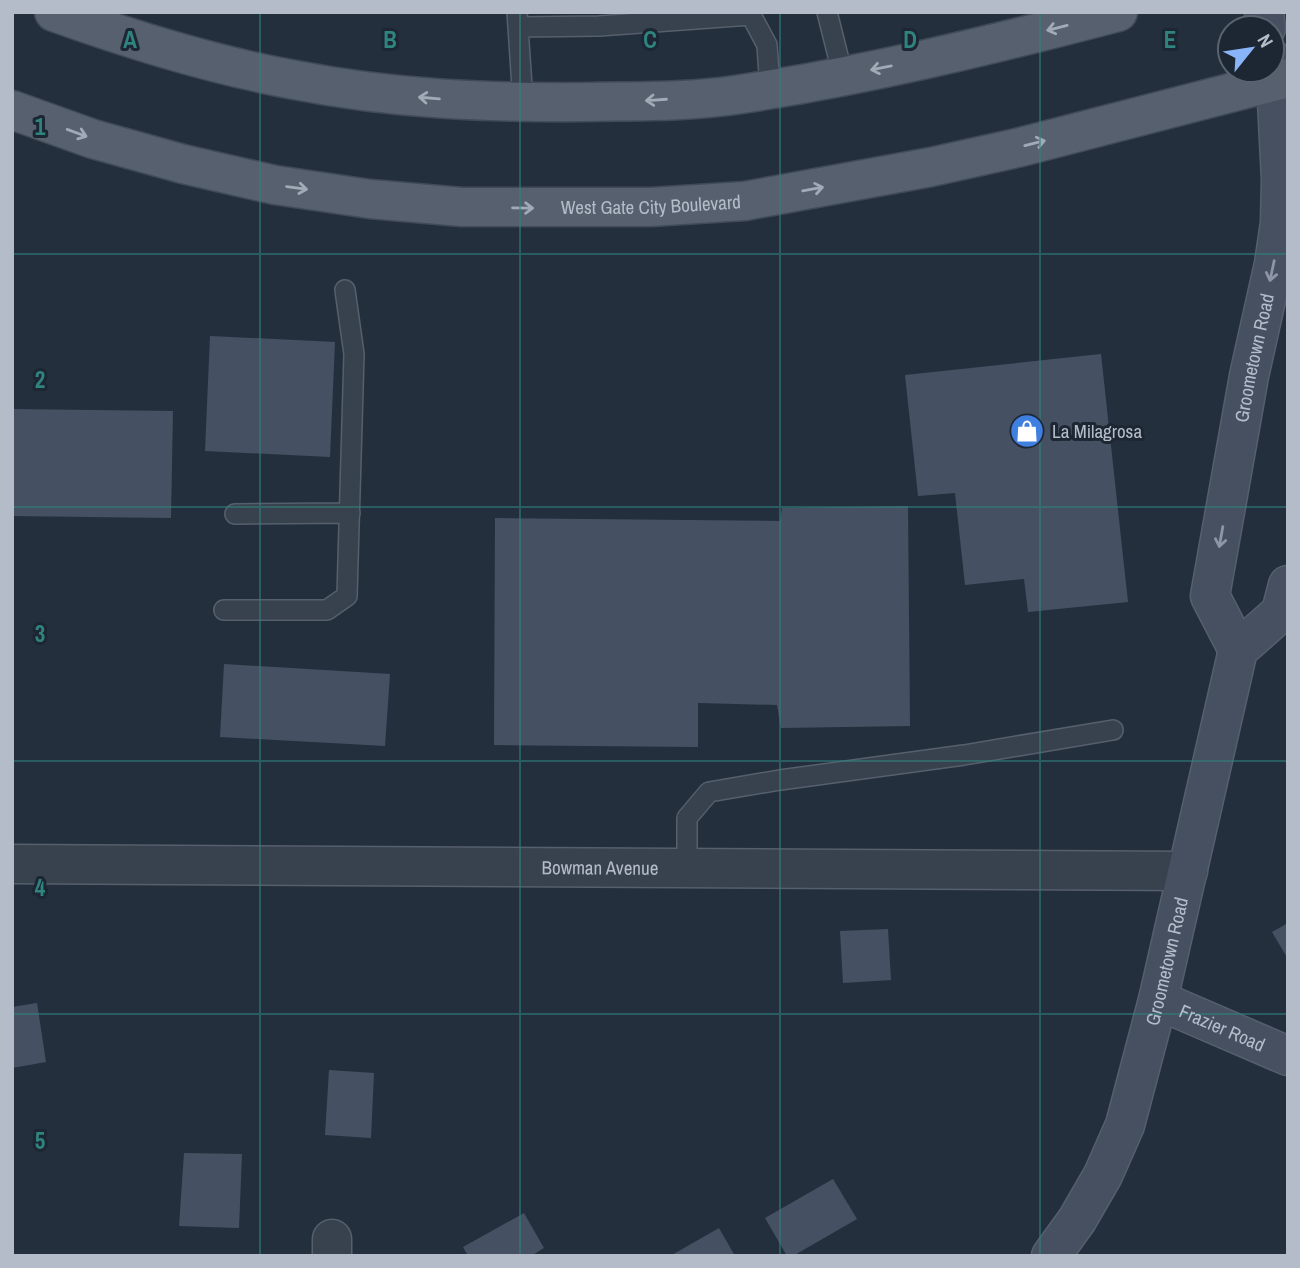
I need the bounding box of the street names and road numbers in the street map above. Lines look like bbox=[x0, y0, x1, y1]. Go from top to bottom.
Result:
street label: West Gate City Boulevard bbox=[561, 188, 741, 220]
street label: Groometown Road bbox=[1228, 291, 1280, 424]
street label: Bowman Avenue bbox=[542, 854, 658, 881]
street label: Groometown Road bbox=[1139, 895, 1194, 1028]
street label: Frazier Road bbox=[1175, 998, 1269, 1058]

